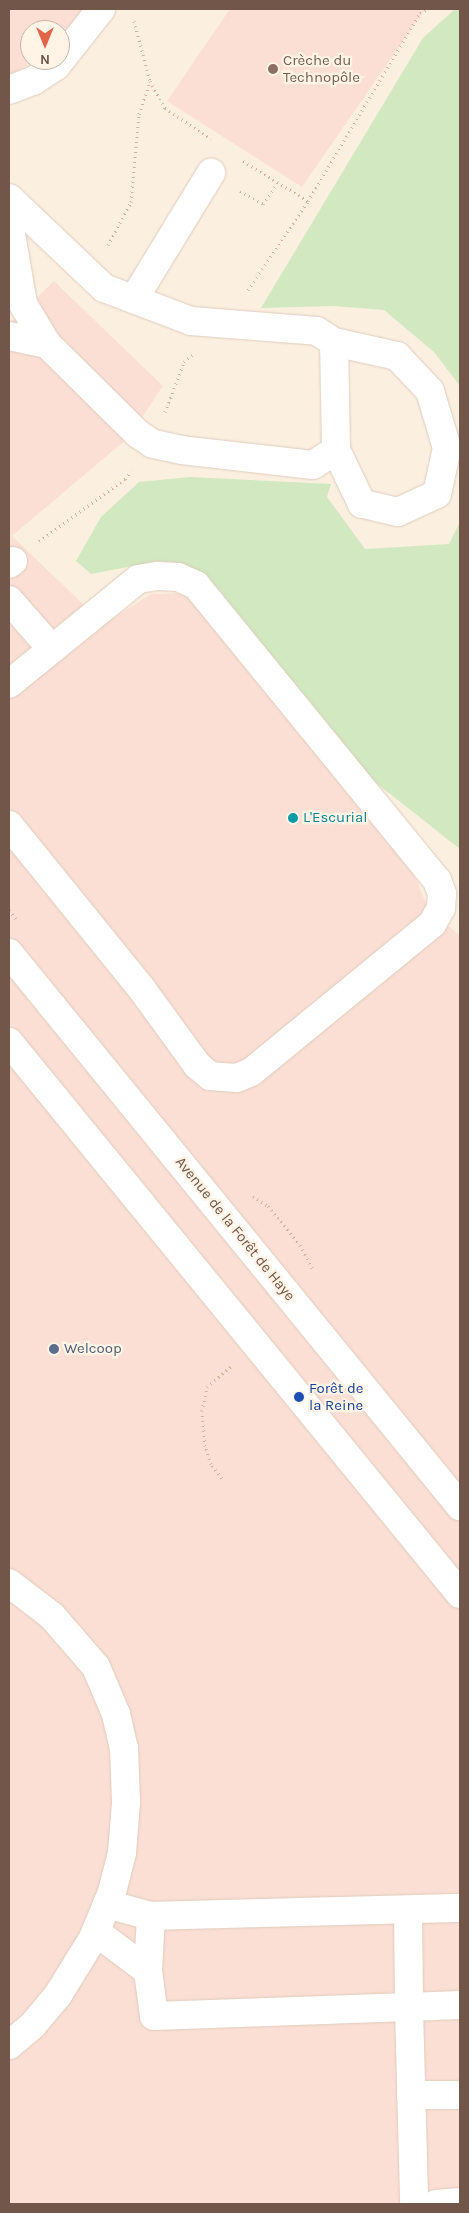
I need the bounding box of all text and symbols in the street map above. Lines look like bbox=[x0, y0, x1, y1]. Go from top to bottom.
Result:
north arrow bbox=[20, 20, 70, 70]
text: N bbox=[40, 51, 50, 68]
place label: Crèche du Technopôle bbox=[283, 51, 360, 86]
marker: Crèche du Technopôle bbox=[267, 63, 279, 75]
place label: L'Escurial bbox=[303, 809, 368, 827]
marker: L'Escurial bbox=[287, 812, 299, 824]
street label: Avenue de la Forêt de Haye bbox=[171, 1153, 299, 1305]
place label: Welcoop bbox=[64, 1340, 122, 1358]
marker: Welcoop bbox=[48, 1343, 60, 1355]
place label: Forêt de la Reine bbox=[309, 1379, 364, 1414]
marker: Forêt de la Reine bbox=[293, 1391, 305, 1403]

